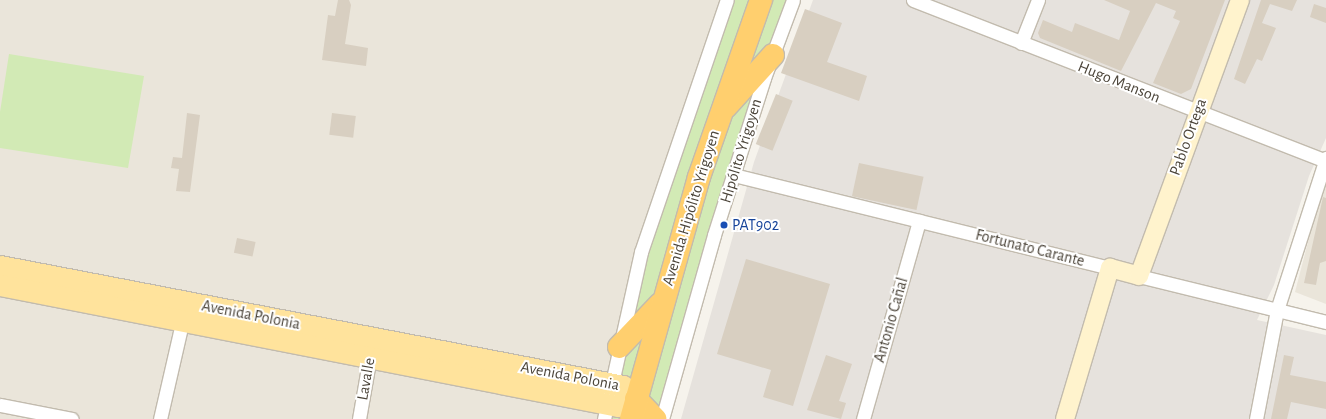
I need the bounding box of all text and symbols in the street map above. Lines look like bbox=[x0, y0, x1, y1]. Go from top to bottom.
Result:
street label: Hugo Manson bbox=[1075, 57, 1163, 107]
street label: Hipólito Yrigoyen bbox=[716, 96, 766, 206]
street label: Pablo Ortega bbox=[1165, 96, 1211, 178]
street label: Avenida Hipólito Yrigoyen bbox=[658, 128, 724, 288]
place label: PAT902 bbox=[732, 215, 779, 235]
marker: PAT902 bbox=[719, 220, 729, 230]
street label: Fortunato Carante bbox=[974, 225, 1086, 271]
street label: Antonio Cañal bbox=[870, 275, 912, 365]
street label: Avenida Polonia bbox=[200, 296, 302, 334]
street label: Lavalle bbox=[353, 356, 379, 402]
street label: Avenida Polonia bbox=[519, 357, 621, 395]

